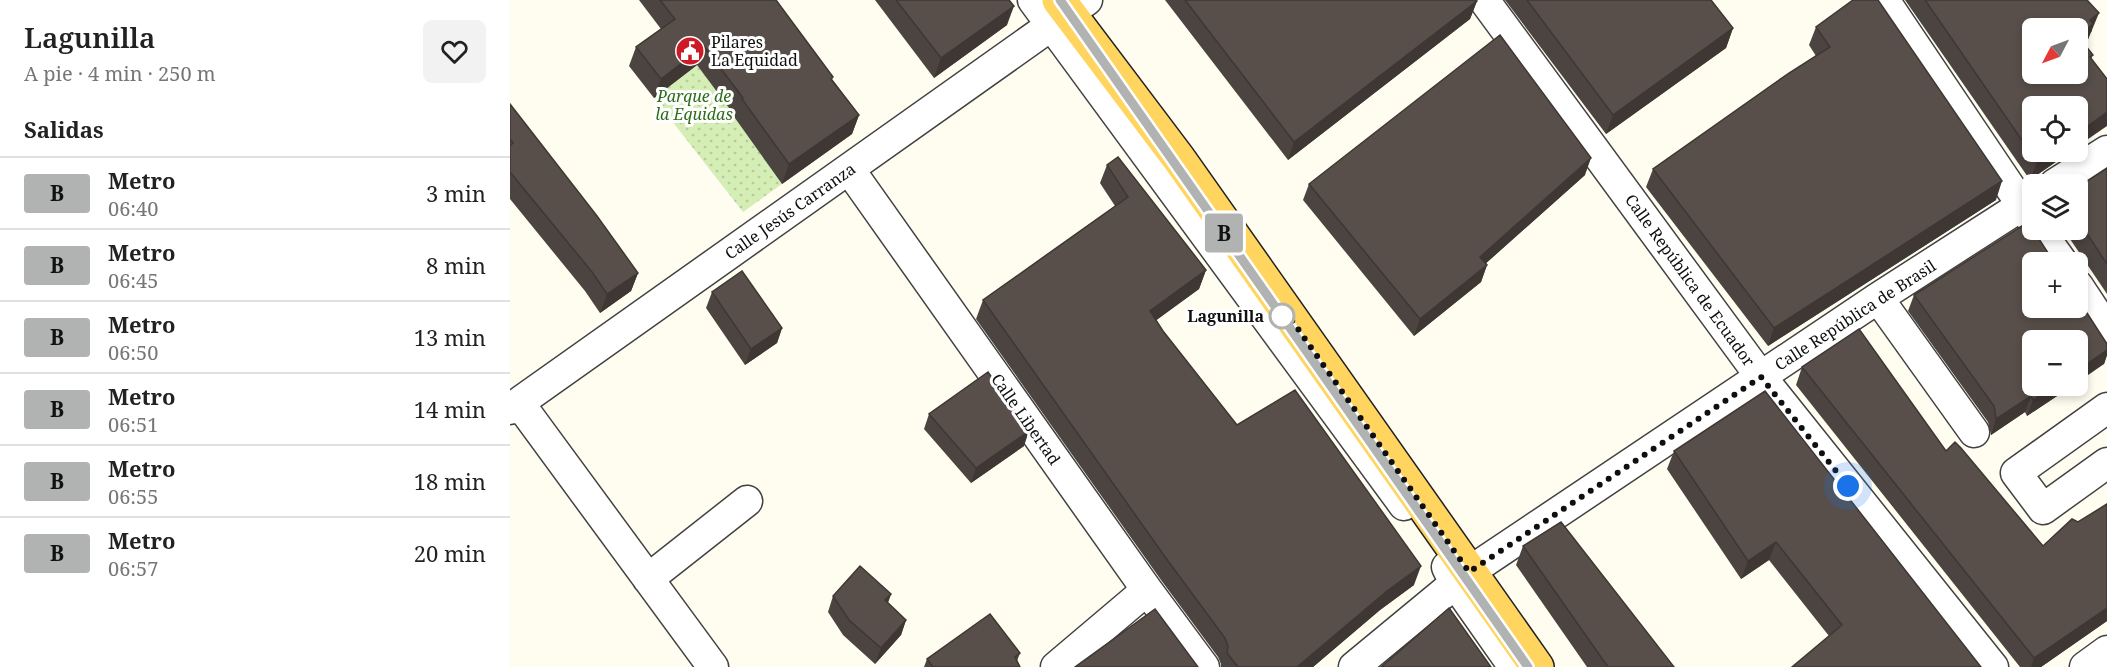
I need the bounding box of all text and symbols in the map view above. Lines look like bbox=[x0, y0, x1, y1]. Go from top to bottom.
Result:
text: Lagunilla bbox=[24, 18, 155, 56]
north arrow bbox=[2022, 18, 2088, 84]
map controls bbox=[2022, 18, 2088, 396]
button: heart bbox=[423, 20, 486, 83]
place label: Pilares La Equidad bbox=[711, 31, 798, 71]
public building icon: Pilares La Equidad bbox=[674, 35, 706, 67]
text: A pie · 4 min · 250 m bbox=[24, 60, 216, 87]
park label: Parque de la Equidas bbox=[655, 85, 733, 125]
button: locate bbox=[2022, 96, 2088, 162]
text: Salidas bbox=[24, 114, 104, 144]
street label: Calle Jesús Carranza bbox=[720, 158, 860, 264]
text: Metro bbox=[108, 165, 175, 195]
button: layers bbox=[2022, 174, 2088, 240]
text: 3 min bbox=[426, 178, 486, 208]
text: B bbox=[50, 179, 64, 207]
street label: Calle República de Ecuador bbox=[1620, 190, 1760, 371]
text: 06:40 bbox=[108, 195, 158, 222]
line badge: B bbox=[1204, 214, 1244, 252]
text: B bbox=[1217, 219, 1231, 247]
text: Metro bbox=[108, 237, 175, 267]
text: 8 min bbox=[426, 250, 486, 280]
text: B bbox=[50, 251, 64, 279]
button: + bbox=[2022, 252, 2088, 318]
street label: Calle República de Brasil bbox=[1770, 255, 1940, 375]
text: 06:45 bbox=[108, 267, 158, 294]
marker: Lagunilla bbox=[1269, 303, 1295, 329]
place label: Lagunilla bbox=[1187, 305, 1264, 327]
text: Metro bbox=[108, 309, 175, 339]
text: 13 min bbox=[414, 322, 486, 352]
text: B bbox=[50, 323, 64, 351]
button: − bbox=[2022, 330, 2088, 396]
text: 06:50 bbox=[108, 339, 158, 366]
street label: Calle Libertad bbox=[986, 369, 1066, 469]
text: Metro bbox=[108, 381, 175, 411]
text: 14 min bbox=[414, 394, 486, 424]
text: B bbox=[50, 395, 64, 423]
text: 06:51 bbox=[108, 411, 158, 438]
text: Metro bbox=[108, 453, 175, 483]
text: 18 min bbox=[414, 466, 486, 496]
text: B bbox=[50, 467, 64, 495]
your location bbox=[1833, 471, 1863, 501]
text: 06:55 bbox=[108, 483, 158, 510]
text: Metro bbox=[108, 525, 175, 555]
text: 20 min bbox=[414, 538, 486, 568]
text: B bbox=[50, 539, 64, 567]
text: 06:57 bbox=[108, 555, 158, 582]

